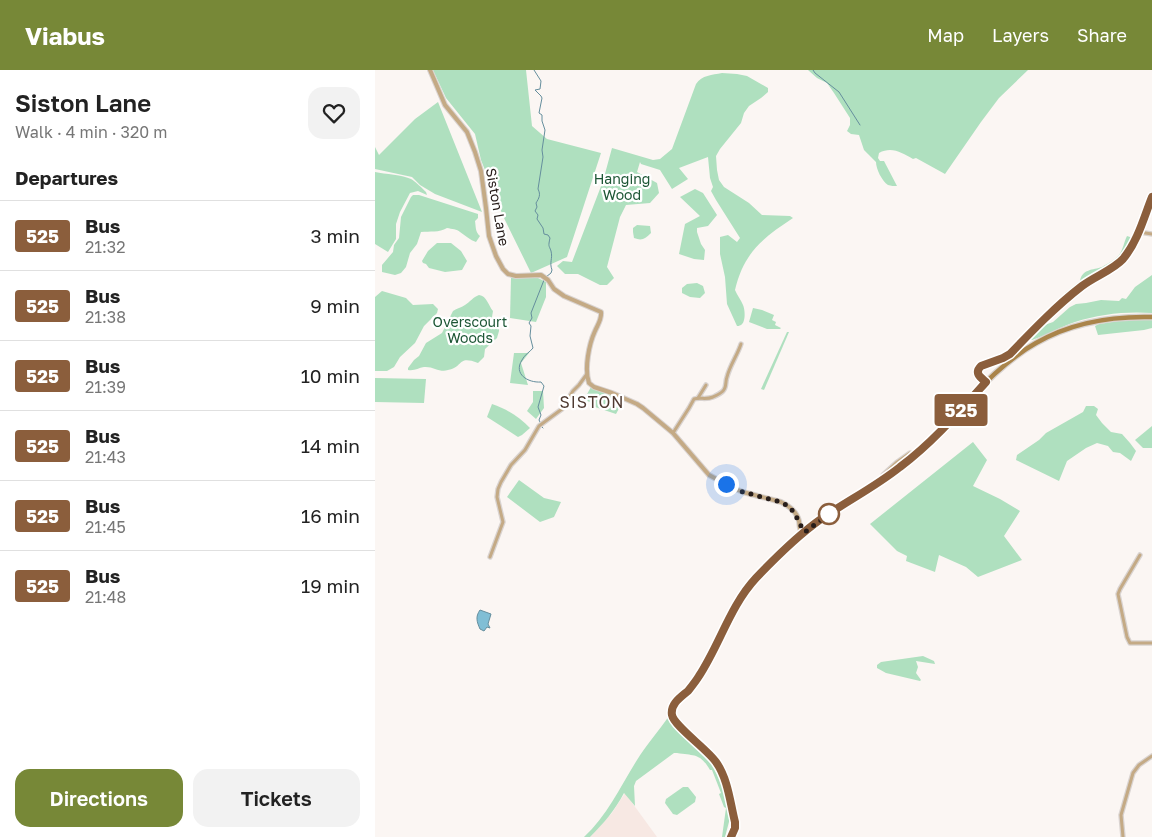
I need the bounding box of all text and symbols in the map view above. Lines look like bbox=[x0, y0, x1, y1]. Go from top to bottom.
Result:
text: Viabus bbox=[25, 21, 105, 50]
text: Map bbox=[927, 24, 964, 46]
text: Layers bbox=[992, 24, 1049, 46]
text: Share bbox=[1077, 24, 1127, 46]
button: heart bbox=[308, 87, 360, 139]
text: Siston Lane bbox=[15, 88, 151, 117]
text: Walk · 4 min · 320 m bbox=[15, 122, 167, 142]
text: Departures bbox=[15, 166, 118, 189]
street label: Siston Lane bbox=[483, 167, 513, 247]
park label: Hanging Wood bbox=[594, 170, 650, 203]
text: Bus bbox=[85, 214, 120, 237]
text: 3 min bbox=[311, 224, 360, 247]
text: 525 bbox=[26, 225, 59, 247]
text: 21:32 bbox=[85, 237, 125, 257]
text: Bus bbox=[85, 284, 120, 307]
text: 9 min bbox=[310, 294, 360, 317]
text: 525 bbox=[26, 295, 59, 317]
text: 21:38 bbox=[85, 307, 126, 327]
park label: Overscourt Woods bbox=[433, 313, 507, 346]
text: Bus bbox=[85, 354, 120, 377]
text: 10 min bbox=[301, 364, 360, 387]
text: 525 bbox=[26, 365, 59, 387]
text: 21:39 bbox=[85, 377, 126, 397]
district label: SISTON bbox=[560, 392, 624, 412]
line badge: 525 bbox=[932, 394, 990, 426]
text: 525 bbox=[945, 399, 977, 421]
text: Bus bbox=[85, 424, 120, 447]
text: 14 min bbox=[301, 434, 360, 457]
text: 525 bbox=[26, 435, 59, 457]
text: 21:43 bbox=[85, 447, 126, 467]
your location bbox=[714, 472, 739, 497]
text: Bus bbox=[85, 494, 120, 517]
unlabelled marker bbox=[818, 503, 840, 525]
text: 16 min bbox=[301, 504, 360, 527]
text: 525 bbox=[26, 505, 59, 527]
text: 21:45 bbox=[85, 517, 126, 537]
text: Bus bbox=[85, 564, 120, 587]
text: 19 min bbox=[301, 574, 360, 597]
text: 525 bbox=[26, 575, 59, 597]
text: 21:48 bbox=[85, 587, 126, 607]
button: Directions bbox=[15, 769, 183, 827]
button: Tickets bbox=[193, 769, 360, 827]

